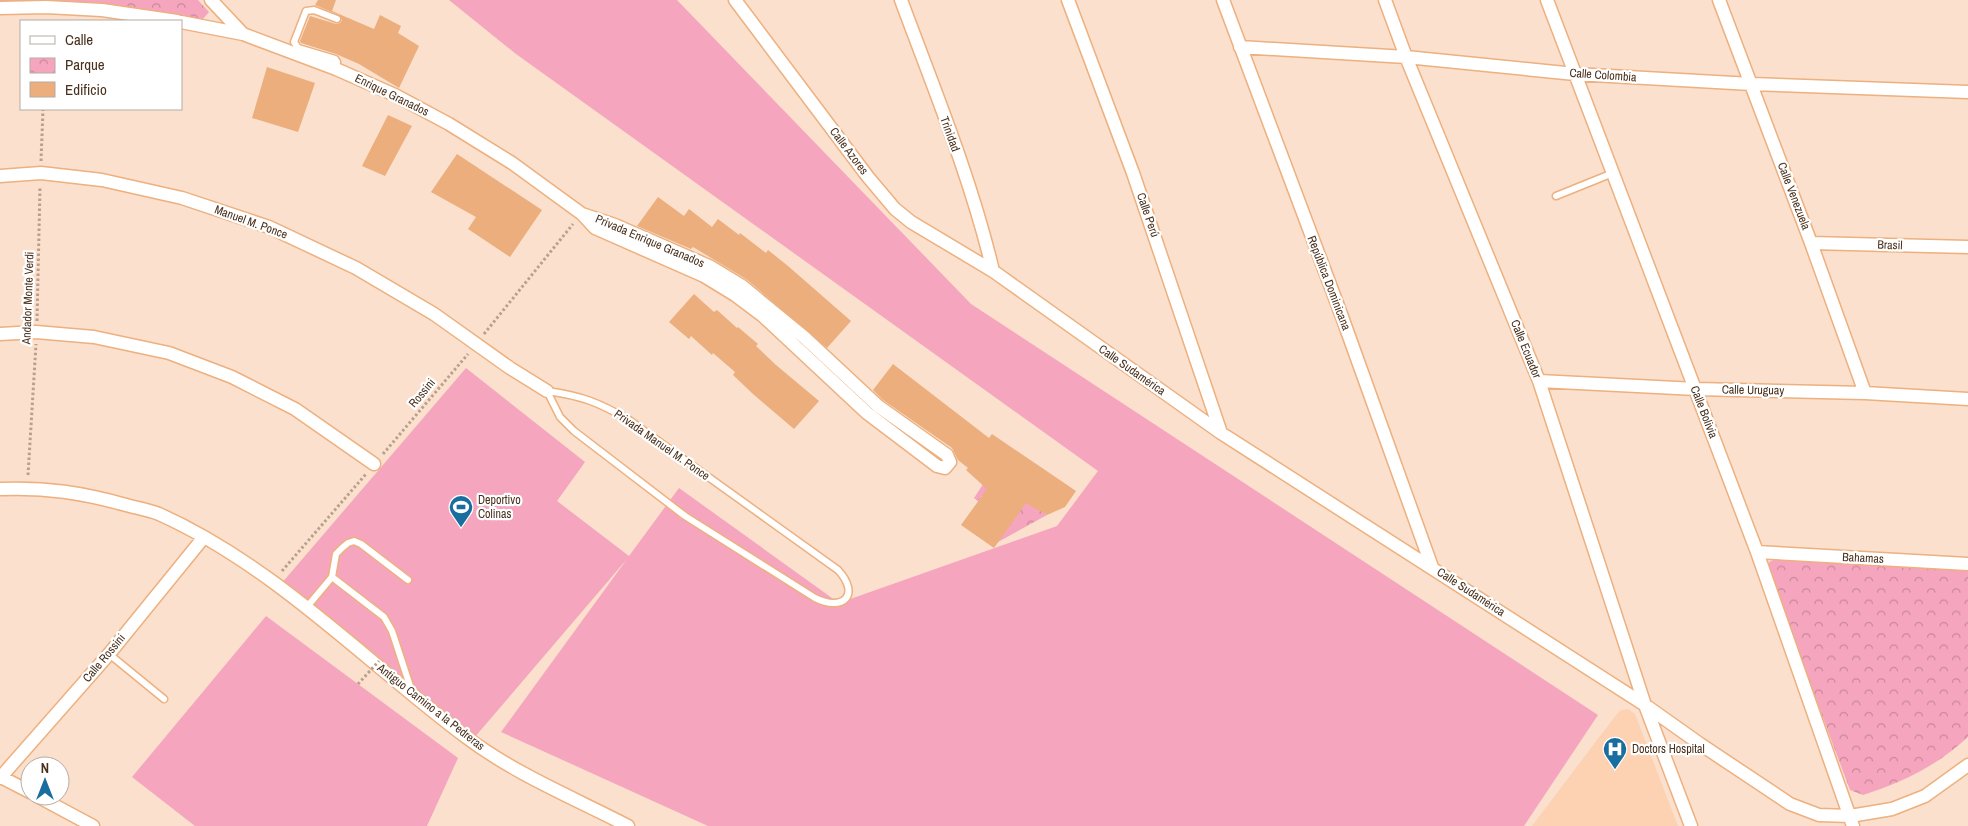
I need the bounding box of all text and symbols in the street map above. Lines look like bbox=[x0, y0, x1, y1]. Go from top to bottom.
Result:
legend bbox=[20, 20, 182, 110]
text: Calle bbox=[65, 29, 93, 50]
text: Parque bbox=[65, 54, 105, 75]
street label: Calle Colombia bbox=[1569, 65, 1638, 85]
street label: Enrique Granados bbox=[352, 70, 432, 120]
text: Edificio bbox=[65, 79, 107, 100]
street label: Trinidad bbox=[936, 114, 964, 154]
street label: Calle Azores bbox=[826, 124, 872, 178]
street label: Calle Venezuela bbox=[1774, 160, 1814, 233]
street label: Calle Perú bbox=[1133, 191, 1163, 239]
street label: Manuel M. Ponce bbox=[212, 201, 290, 243]
street label: Privada Enrique Granados bbox=[593, 211, 707, 271]
street label: República Dominicana bbox=[1304, 233, 1355, 333]
street label: Brasil bbox=[1877, 237, 1903, 253]
street label: Andador Monte Verdi bbox=[18, 251, 38, 346]
street label: Calle Ecuador bbox=[1507, 317, 1545, 381]
street label: Calle Sudamérica bbox=[1095, 341, 1169, 399]
street label: Rossini bbox=[405, 375, 439, 411]
street label: Calle Uruguay bbox=[1722, 381, 1784, 399]
street label: Calle Bolivia bbox=[1687, 383, 1722, 441]
street label: Privada Manuel M. Ponce bbox=[611, 406, 713, 484]
place label: Deportivo Colinas bbox=[478, 492, 521, 522]
sports icon: Deportivo Colinas bbox=[448, 494, 474, 528]
street label: Bahamas bbox=[1842, 549, 1884, 567]
street label: Calle Sudamérica bbox=[1434, 564, 1509, 620]
street label: Calle Rossini bbox=[79, 630, 129, 686]
street label: Antiguo Camino a la Pedreras bbox=[373, 659, 488, 754]
hospital icon: Doctors Hospital bbox=[1602, 736, 1628, 770]
place label: Doctors Hospital bbox=[1632, 741, 1705, 757]
north arrow bbox=[20, 756, 70, 806]
text: N bbox=[41, 759, 49, 777]

